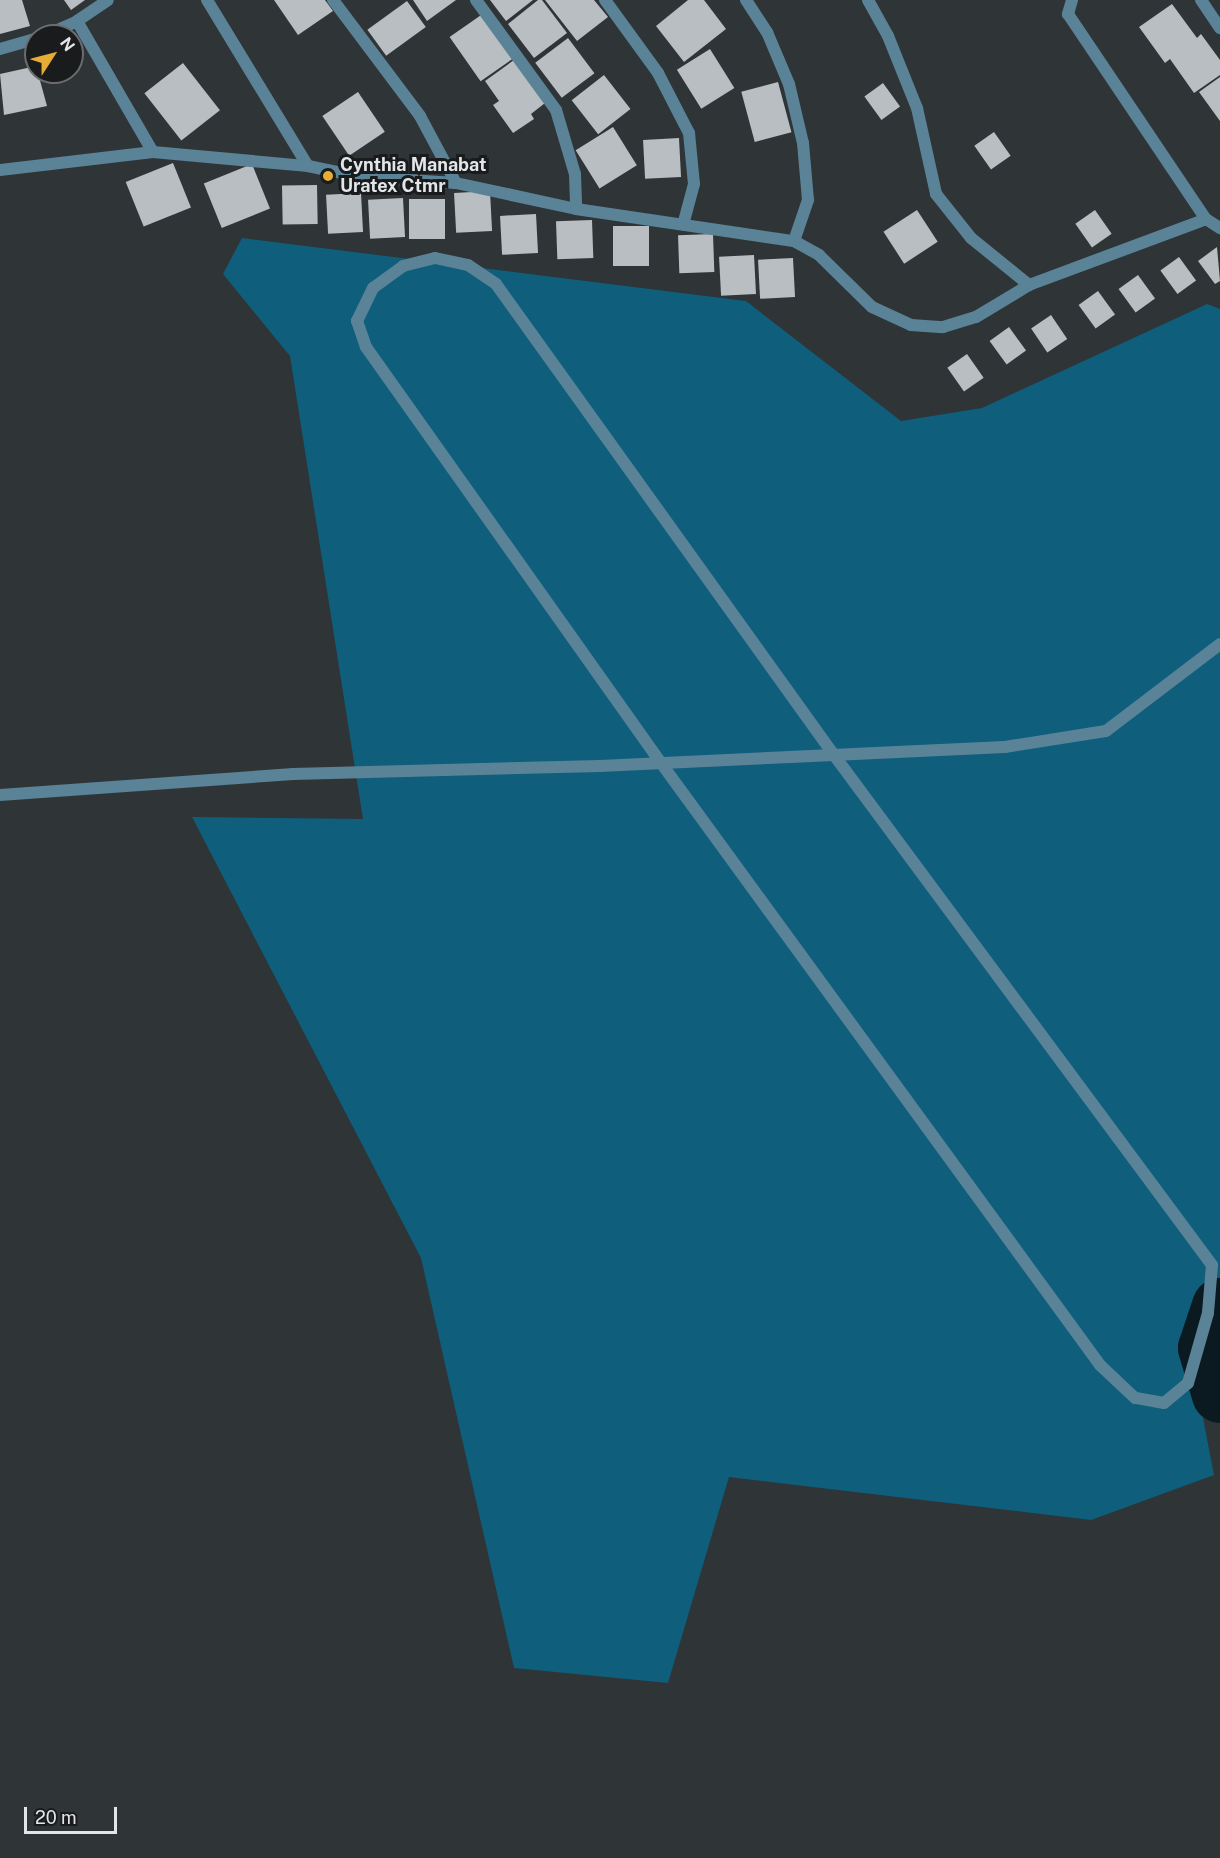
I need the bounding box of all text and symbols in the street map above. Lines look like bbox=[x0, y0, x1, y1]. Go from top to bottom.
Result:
north arrow bbox=[24, 24, 84, 84]
text: N bbox=[56, 34, 79, 55]
place label: Cynthia Manabat Uratex Ctmr bbox=[340, 155, 486, 198]
marker: Cynthia Manabat Uratex Ctmr bbox=[321, 169, 335, 183]
scale bar bbox=[27, 1795, 120, 1833]
text: 20 m bbox=[35, 1807, 77, 1828]

